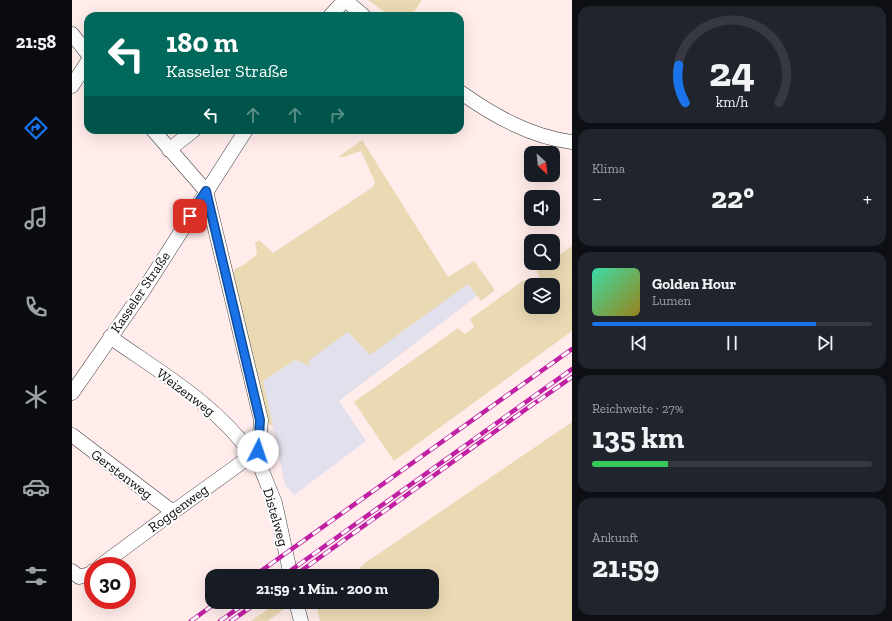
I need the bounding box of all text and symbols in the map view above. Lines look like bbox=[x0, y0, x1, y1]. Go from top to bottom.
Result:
text: 180 m bbox=[166, 26, 238, 59]
icon: left bbox=[100, 28, 152, 80]
text: 21:58 bbox=[16, 31, 56, 53]
text: 24 bbox=[709, 46, 755, 96]
text: Kasseler Straße bbox=[166, 60, 288, 82]
text: km/h bbox=[716, 93, 748, 110]
icon: left bbox=[200, 104, 222, 126]
icon: ahead bbox=[242, 104, 264, 126]
icon: ahead bbox=[284, 104, 306, 126]
icon: right bbox=[326, 104, 348, 126]
icon: directions bbox=[22, 114, 50, 142]
north arrow bbox=[524, 146, 560, 182]
map controls bbox=[524, 146, 560, 314]
text: Klima bbox=[592, 161, 625, 176]
text: 22° bbox=[711, 180, 754, 216]
text: − bbox=[592, 185, 602, 212]
text: + bbox=[863, 185, 872, 212]
button: sound bbox=[524, 190, 560, 226]
pin bbox=[173, 199, 207, 233]
icon: music bbox=[22, 204, 50, 232]
icon: arrive bbox=[179, 205, 201, 227]
button: search bbox=[524, 234, 560, 270]
street label: Kasseler Straße bbox=[107, 248, 174, 336]
text: Golden Hour bbox=[652, 275, 736, 293]
button: layers bbox=[524, 278, 560, 314]
icon: phone bbox=[22, 293, 50, 321]
text: Lumen bbox=[652, 293, 691, 308]
icon: previous bbox=[628, 332, 650, 354]
icon: pause bbox=[721, 332, 743, 354]
icon: next bbox=[814, 332, 836, 354]
street label: Weizenweg bbox=[153, 365, 218, 420]
icon: climate bbox=[22, 383, 50, 411]
text: Reichweite · 27% bbox=[592, 401, 684, 416]
text: 135 km bbox=[592, 420, 684, 456]
position arrow bbox=[237, 430, 279, 472]
street label: Gerstenweg bbox=[88, 446, 156, 503]
icon: car bbox=[22, 473, 50, 501]
street label: Roggenweg bbox=[145, 481, 212, 536]
street label: Distelweg bbox=[259, 486, 292, 549]
text: Ankunft bbox=[592, 530, 638, 545]
text: 21:59 bbox=[592, 549, 659, 585]
speed limit sign: 30 bbox=[84, 557, 136, 609]
icon: filters bbox=[22, 562, 50, 590]
text: 21:59 · 1 Min. · 200 m bbox=[256, 580, 388, 598]

